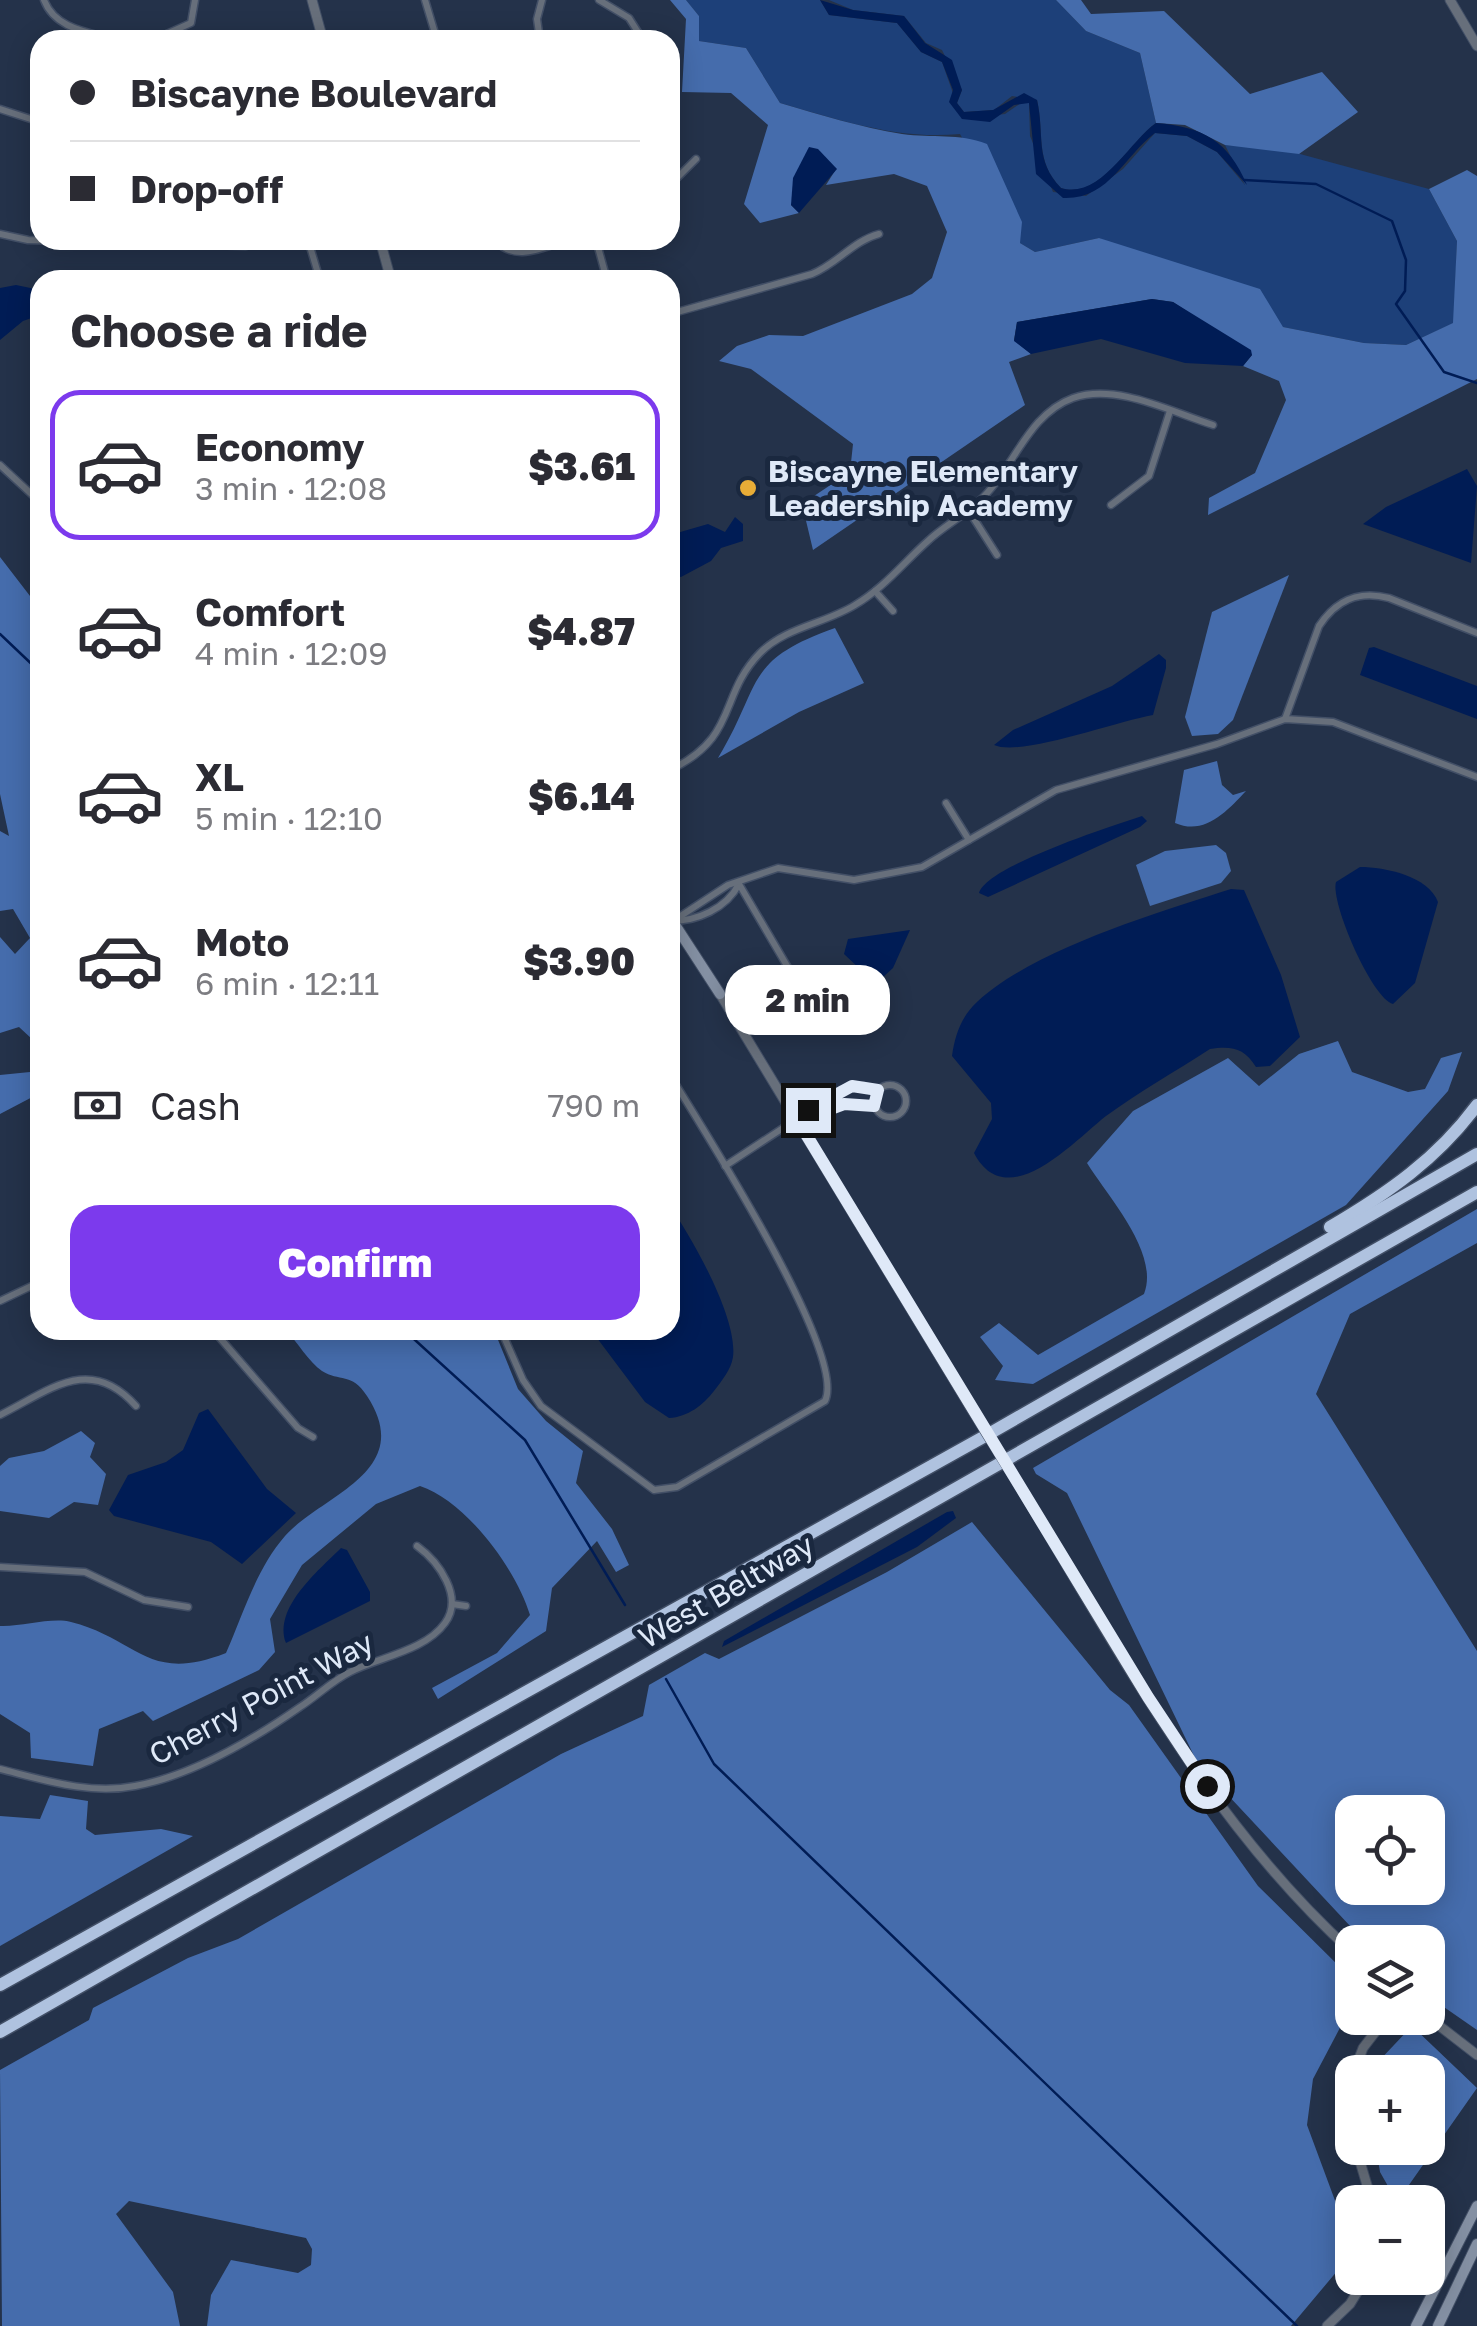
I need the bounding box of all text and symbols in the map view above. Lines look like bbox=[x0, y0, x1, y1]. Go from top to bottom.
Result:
text: Biscayne Boulevard bbox=[130, 70, 497, 115]
text: Drop-off bbox=[130, 166, 283, 211]
text: Choose a ride bbox=[70, 303, 368, 357]
icon: car bbox=[75, 420, 165, 510]
text: Economy bbox=[195, 424, 364, 469]
text: $3.61 bbox=[528, 443, 635, 488]
place label: Biscayne Elementary Leadership Academy bbox=[768, 453, 1078, 523]
text: 3 min · 12:08 bbox=[195, 469, 387, 507]
marker: Biscayne Elementary Leadership Academy bbox=[737, 477, 759, 499]
icon: car bbox=[75, 585, 165, 675]
text: Comfort bbox=[195, 589, 345, 634]
text: $4.87 bbox=[527, 608, 635, 653]
text: 4 min · 12:09 bbox=[195, 634, 388, 672]
icon: car bbox=[75, 750, 165, 840]
text: XL bbox=[195, 754, 244, 799]
text: $6.14 bbox=[528, 773, 635, 818]
text: 5 min · 12:10 bbox=[195, 799, 383, 837]
icon: car bbox=[75, 915, 165, 1005]
text: Moto bbox=[195, 919, 289, 964]
text: $3.90 bbox=[523, 938, 635, 983]
text: 6 min · 12:11 bbox=[195, 964, 379, 1002]
callout: 2 min bbox=[726, 965, 890, 1035]
text: 2 min bbox=[765, 981, 850, 1019]
icon: cash bbox=[70, 1078, 125, 1133]
text: Cash bbox=[150, 1083, 241, 1128]
text: 790 m bbox=[548, 1086, 640, 1124]
route end bbox=[786, 1088, 831, 1133]
button: Confirm bbox=[70, 1205, 640, 1320]
street label: West Beltway bbox=[632, 1526, 820, 1656]
street label: Cherry Point Way bbox=[143, 1624, 379, 1772]
route start bbox=[1185, 1764, 1230, 1809]
map controls bbox=[1335, 1795, 1445, 2295]
button: locate bbox=[1335, 1795, 1445, 1905]
button: layers bbox=[1335, 1925, 1445, 2035]
button: + bbox=[1335, 2055, 1445, 2165]
button: − bbox=[1335, 2185, 1445, 2295]

